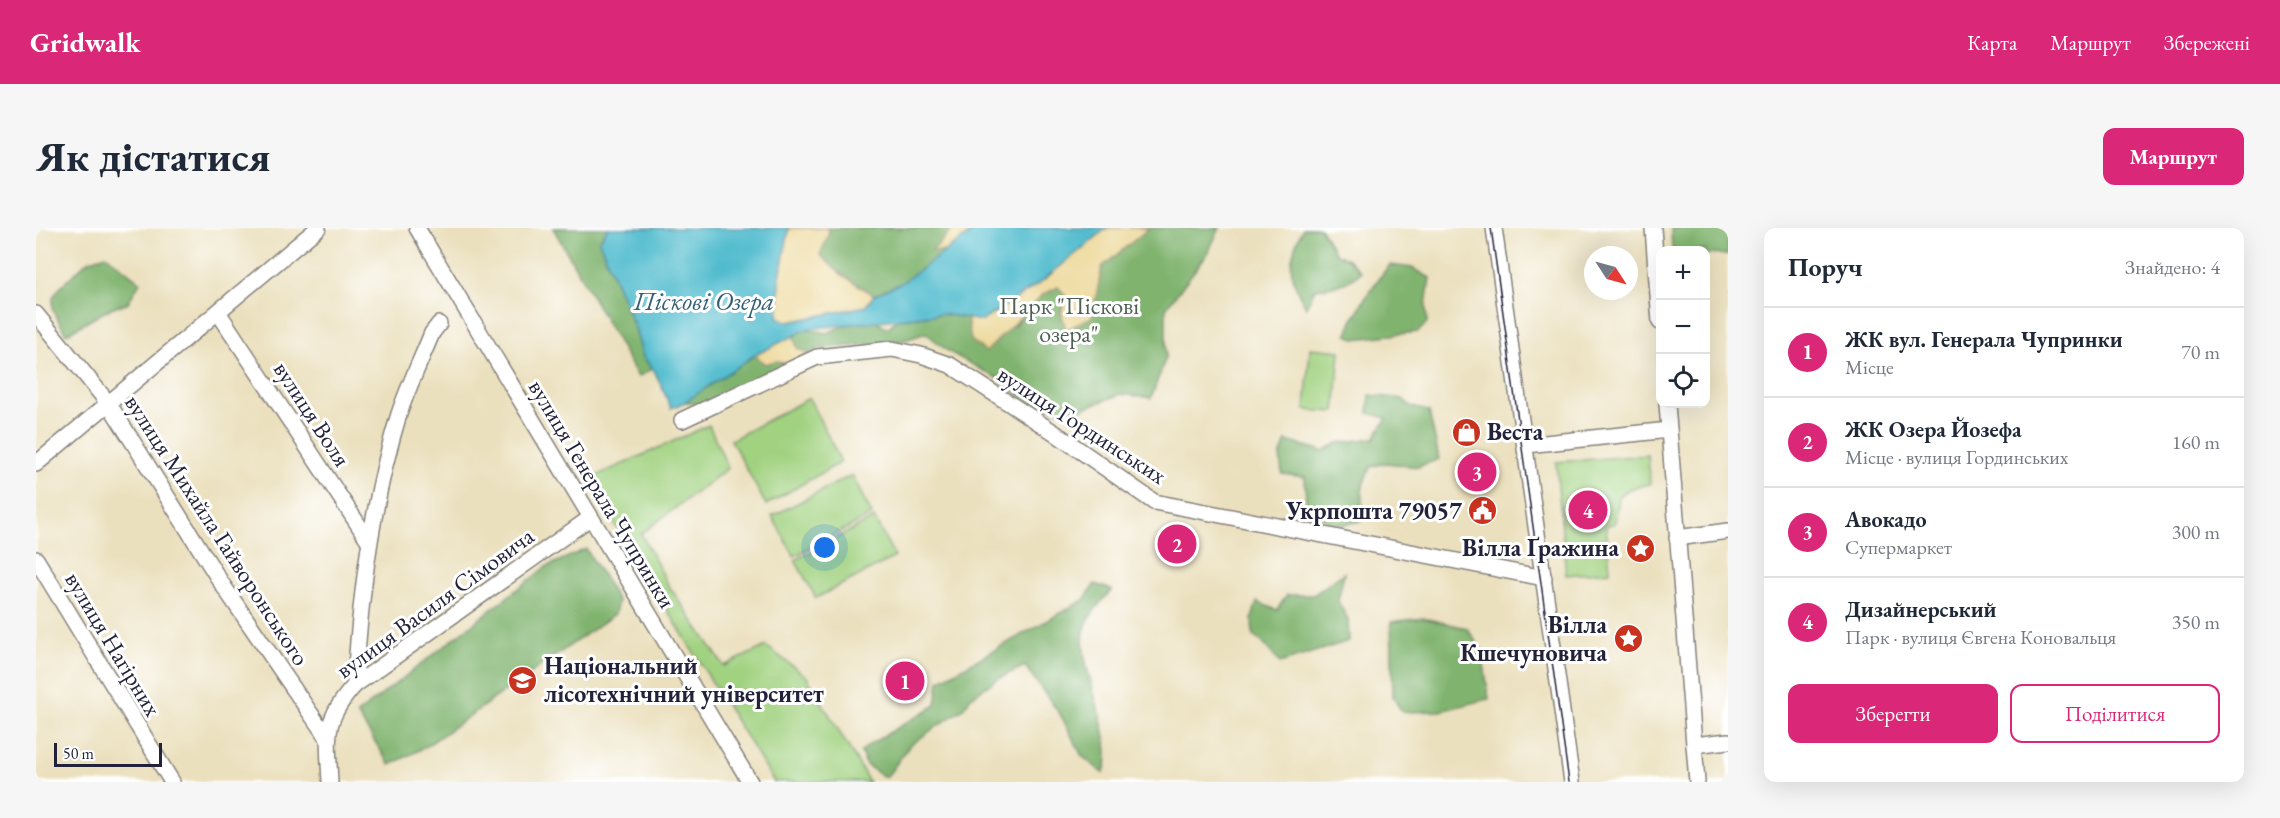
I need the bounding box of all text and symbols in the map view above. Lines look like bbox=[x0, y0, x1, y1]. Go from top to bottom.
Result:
text: Gridwalk bbox=[30, 24, 141, 60]
text: Карта bbox=[1967, 29, 2017, 56]
text: Маршрут bbox=[2050, 29, 2131, 56]
text: Збережені bbox=[2164, 29, 2250, 56]
button: Маршрут bbox=[2103, 128, 2244, 185]
text: Як дістатися bbox=[36, 129, 270, 184]
north arrow bbox=[1584, 246, 1638, 300]
map controls bbox=[1656, 246, 1710, 408]
button: + bbox=[1656, 246, 1710, 300]
text: Поруч bbox=[1788, 250, 1863, 284]
text: Знайдено: 4 bbox=[2125, 254, 2220, 280]
water label: Піскові Озера bbox=[633, 284, 774, 318]
park label: Парк "Піскові озера" bbox=[999, 290, 1139, 349]
button: − bbox=[1656, 300, 1710, 354]
text: ЖК вул. Генерала Чупринки bbox=[1845, 325, 2123, 354]
text: 1 bbox=[1802, 339, 1813, 365]
text: 70 m bbox=[2181, 339, 2220, 365]
button: locate bbox=[1656, 354, 1710, 408]
text: Місце bbox=[1845, 354, 1894, 380]
street label: вулиця Воля bbox=[267, 355, 358, 472]
street label: вулиця Гординських bbox=[992, 358, 1173, 491]
street label: вулиця Генерала Чупринки bbox=[522, 374, 683, 614]
street label: вулиця Михайла Гайворонського bbox=[118, 388, 317, 671]
text: ЖК Озера Йозефа bbox=[1845, 415, 2022, 444]
shop icon: Веста bbox=[1450, 416, 1482, 448]
place label: Веста bbox=[1487, 416, 1544, 447]
text: 2 bbox=[1802, 429, 1813, 455]
text: 160 m bbox=[2172, 429, 2220, 455]
text: Місце · вулиця Гординських bbox=[1845, 444, 2068, 470]
pin: 3 bbox=[1458, 450, 1496, 494]
pin: 4 bbox=[1568, 488, 1608, 532]
place label: Укрпошта 79057 bbox=[1285, 495, 1462, 526]
public building icon: Укрпошта 79057 bbox=[1467, 495, 1499, 527]
text: Авокадо bbox=[1845, 505, 1927, 534]
text: 3 bbox=[1802, 519, 1813, 545]
text: 300 m bbox=[2172, 519, 2220, 545]
street label: вулиця Василя Сімовича bbox=[329, 520, 540, 685]
pin: 2 bbox=[1158, 522, 1196, 566]
place label: Вілла Ґражина bbox=[1462, 532, 1619, 563]
place icon: Вілла Ґражина bbox=[1624, 532, 1656, 564]
your location bbox=[810, 533, 839, 562]
text: Супермаркет bbox=[1845, 534, 1952, 560]
street label: вулиця Нагірних bbox=[58, 566, 169, 722]
text: Дизайнерський bbox=[1845, 595, 1997, 624]
place label: Вілла Кшечуновича bbox=[1460, 609, 1607, 669]
text: 4 bbox=[1802, 609, 1813, 635]
text: 350 m bbox=[2172, 609, 2220, 635]
place icon: Вілла Кшечуновича bbox=[1612, 623, 1644, 655]
text: Парк · вулиця Євгена Коновальця bbox=[1845, 624, 2116, 650]
place label: Національний лісотехнічний університет bbox=[544, 650, 824, 710]
pin: 1 bbox=[886, 658, 924, 704]
school or university icon: Національний лісотехнічний університет bbox=[507, 664, 539, 696]
button: Зберегти bbox=[1788, 684, 1998, 743]
button: Поділитися bbox=[2010, 684, 2220, 743]
scale bar bbox=[54, 740, 162, 768]
text: 50 m bbox=[63, 743, 94, 764]

